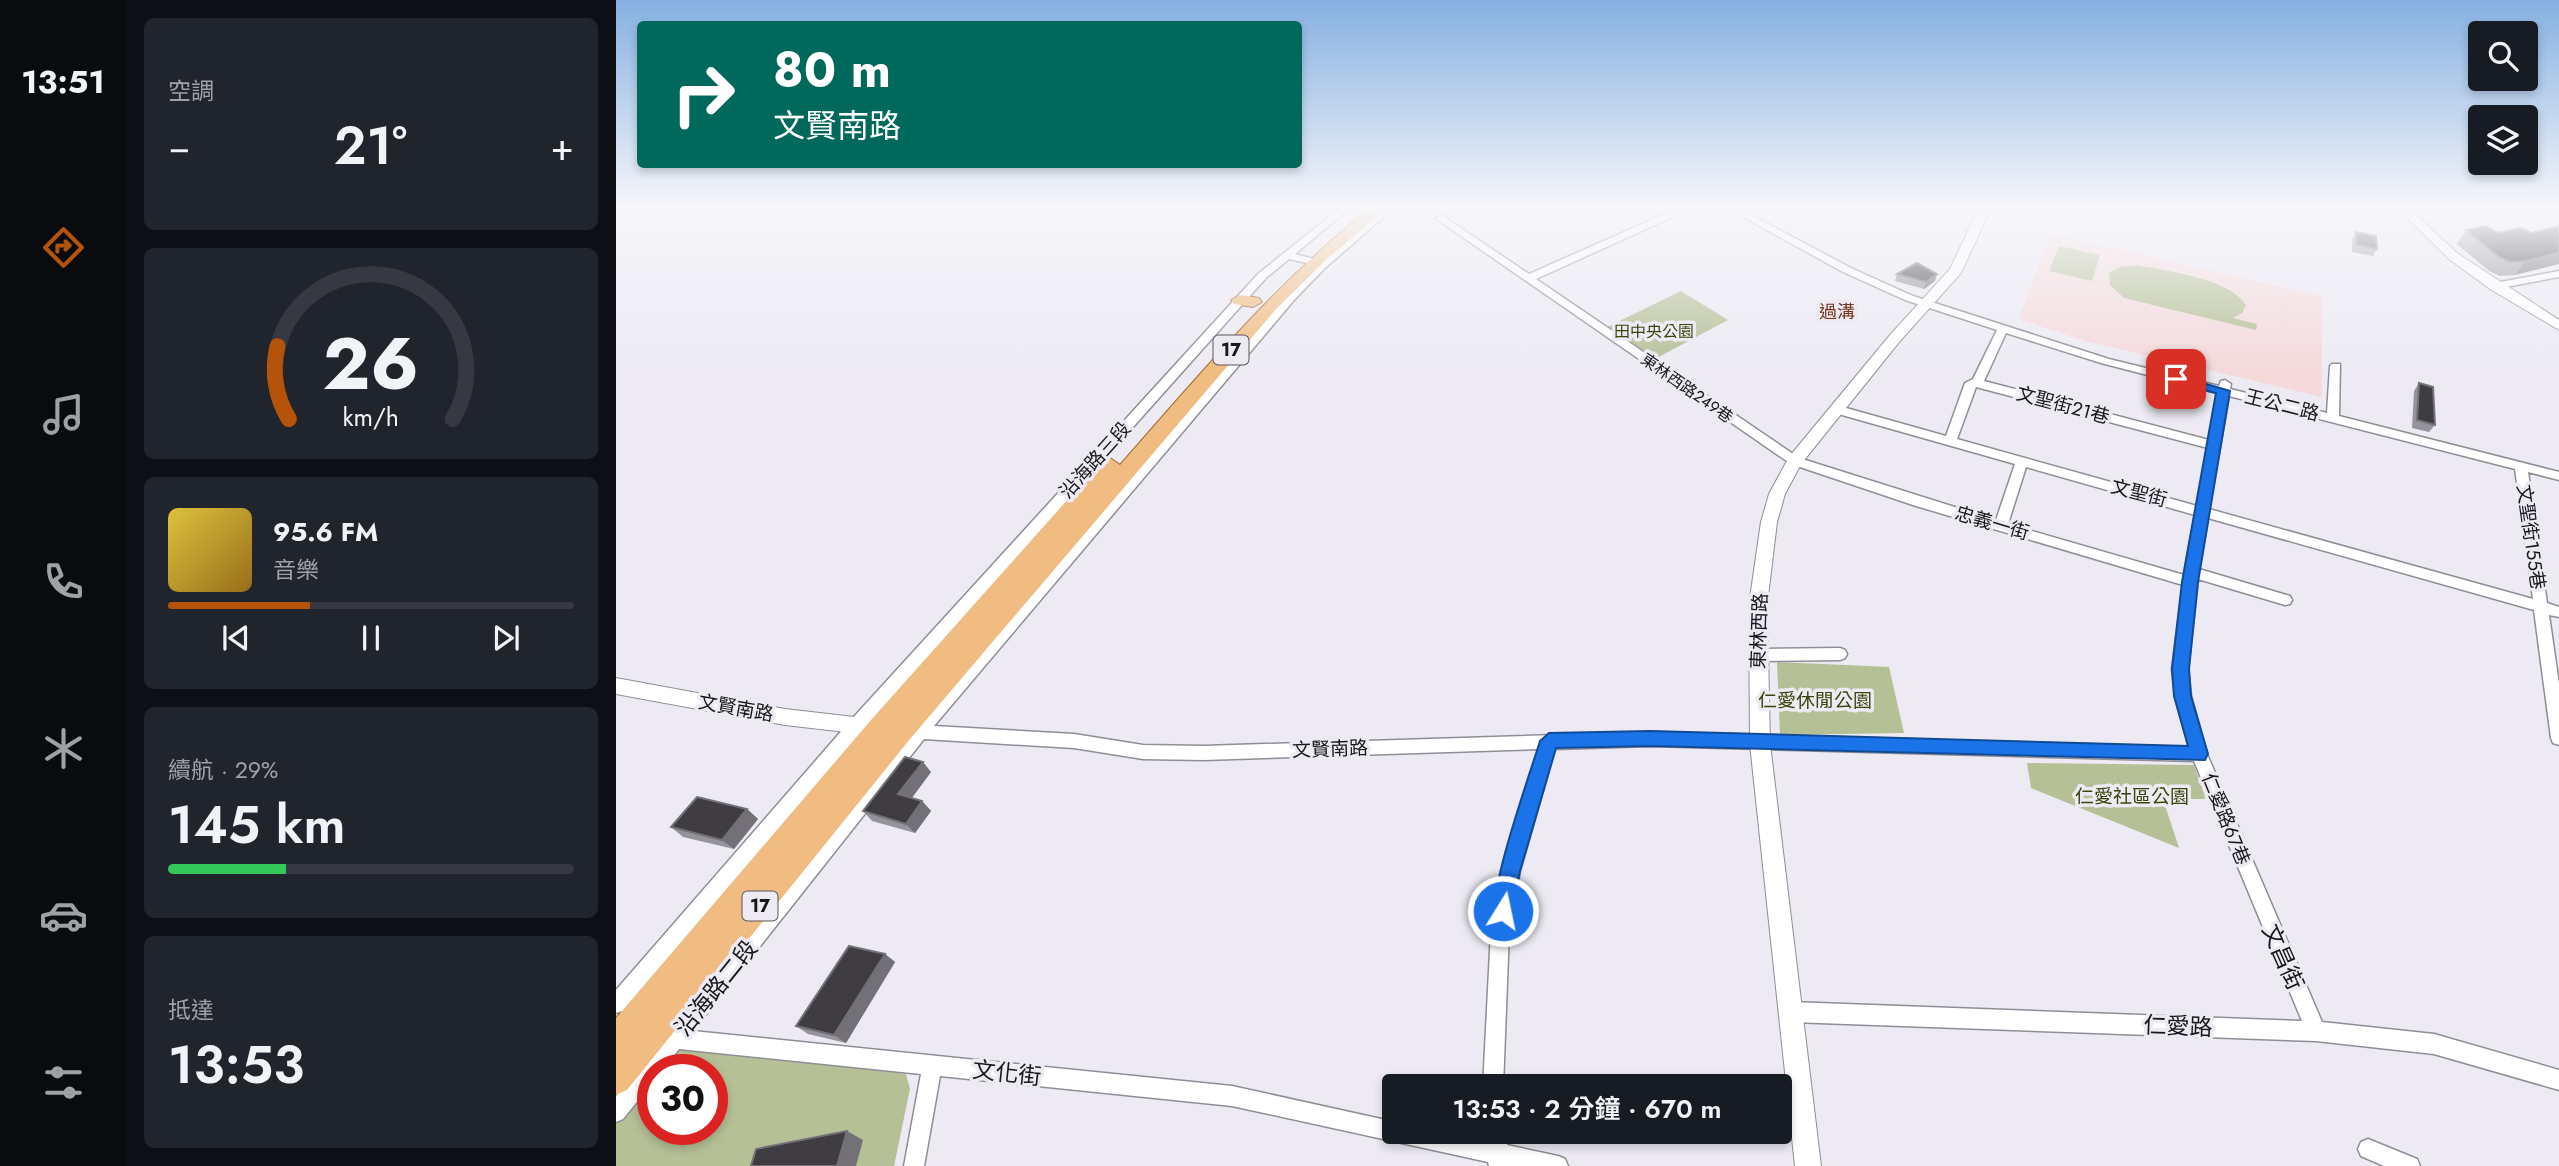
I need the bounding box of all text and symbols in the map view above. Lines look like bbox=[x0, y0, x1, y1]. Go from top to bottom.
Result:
map controls bbox=[2468, 21, 2538, 175]
button: search bbox=[2468, 21, 2538, 91]
text: 80 m bbox=[773, 35, 891, 105]
icon: right bbox=[658, 49, 749, 140]
text: 13:51 bbox=[21, 59, 105, 105]
text: 空調 bbox=[168, 74, 214, 108]
text: 文賢南路 bbox=[773, 103, 901, 149]
button: layers bbox=[2468, 105, 2538, 175]
text: 21° bbox=[334, 108, 407, 184]
text: − bbox=[168, 119, 190, 174]
text: + bbox=[551, 119, 574, 174]
icon: directions bbox=[39, 223, 88, 272]
district label: 過溝 bbox=[1819, 299, 1855, 325]
text: 26 bbox=[323, 312, 419, 417]
park label: 田中央公園 bbox=[1614, 320, 1694, 343]
road number: 17 bbox=[1214, 336, 1248, 364]
street label: 東林西路249巷 bbox=[1636, 348, 1738, 428]
pin bbox=[2146, 349, 2206, 409]
icon: arrive bbox=[2157, 360, 2195, 398]
street label: 文聖街21巷 bbox=[2013, 380, 2113, 430]
street label: 王公二路 bbox=[2242, 383, 2322, 427]
icon: music bbox=[39, 390, 88, 439]
text: km/h bbox=[343, 399, 399, 435]
street label: 沿海路三段 bbox=[1053, 416, 1137, 504]
street label: 文聖街 bbox=[2108, 473, 2170, 513]
street label: 文聖街155巷 bbox=[2510, 483, 2552, 591]
street label: 忠義一街 bbox=[1952, 500, 2032, 546]
text: 95.6 FM bbox=[273, 513, 378, 551]
text: 音樂 bbox=[273, 553, 319, 587]
icon: phone bbox=[39, 557, 88, 606]
street label: 東林西路 bbox=[1744, 593, 1774, 669]
icon: previous bbox=[217, 619, 255, 657]
icon: pause bbox=[352, 619, 390, 657]
icon: next bbox=[487, 619, 525, 657]
park label: 仁愛休閒公園 bbox=[1758, 687, 1872, 714]
street label: 文賢南路 bbox=[696, 688, 776, 728]
icon: climate bbox=[39, 724, 88, 773]
street label: 文賢南路 bbox=[1292, 734, 1368, 764]
text: 續航 · 29% bbox=[168, 753, 278, 787]
street label: 仁愛路67巷 bbox=[2195, 769, 2257, 869]
park label: 仁愛社區公園 bbox=[2075, 783, 2189, 810]
text: 145 km bbox=[168, 787, 346, 863]
position arrow bbox=[1466, 874, 1540, 948]
icon: car bbox=[39, 891, 88, 940]
road number: 17 bbox=[743, 891, 778, 920]
street label: 文昌街 bbox=[2253, 919, 2313, 995]
street label: 沿海路二段 bbox=[667, 933, 765, 1043]
text: 抵達 bbox=[168, 993, 214, 1027]
street label: 仁愛路 bbox=[2143, 1008, 2213, 1044]
text: 13:53 bbox=[168, 1027, 304, 1103]
street label: 文化街 bbox=[971, 1052, 1043, 1094]
speed limit sign: 30 bbox=[637, 1054, 728, 1145]
icon: filters bbox=[39, 1058, 88, 1107]
text: 13:53 · 2 分鐘 · 670 m bbox=[1452, 1090, 1722, 1128]

